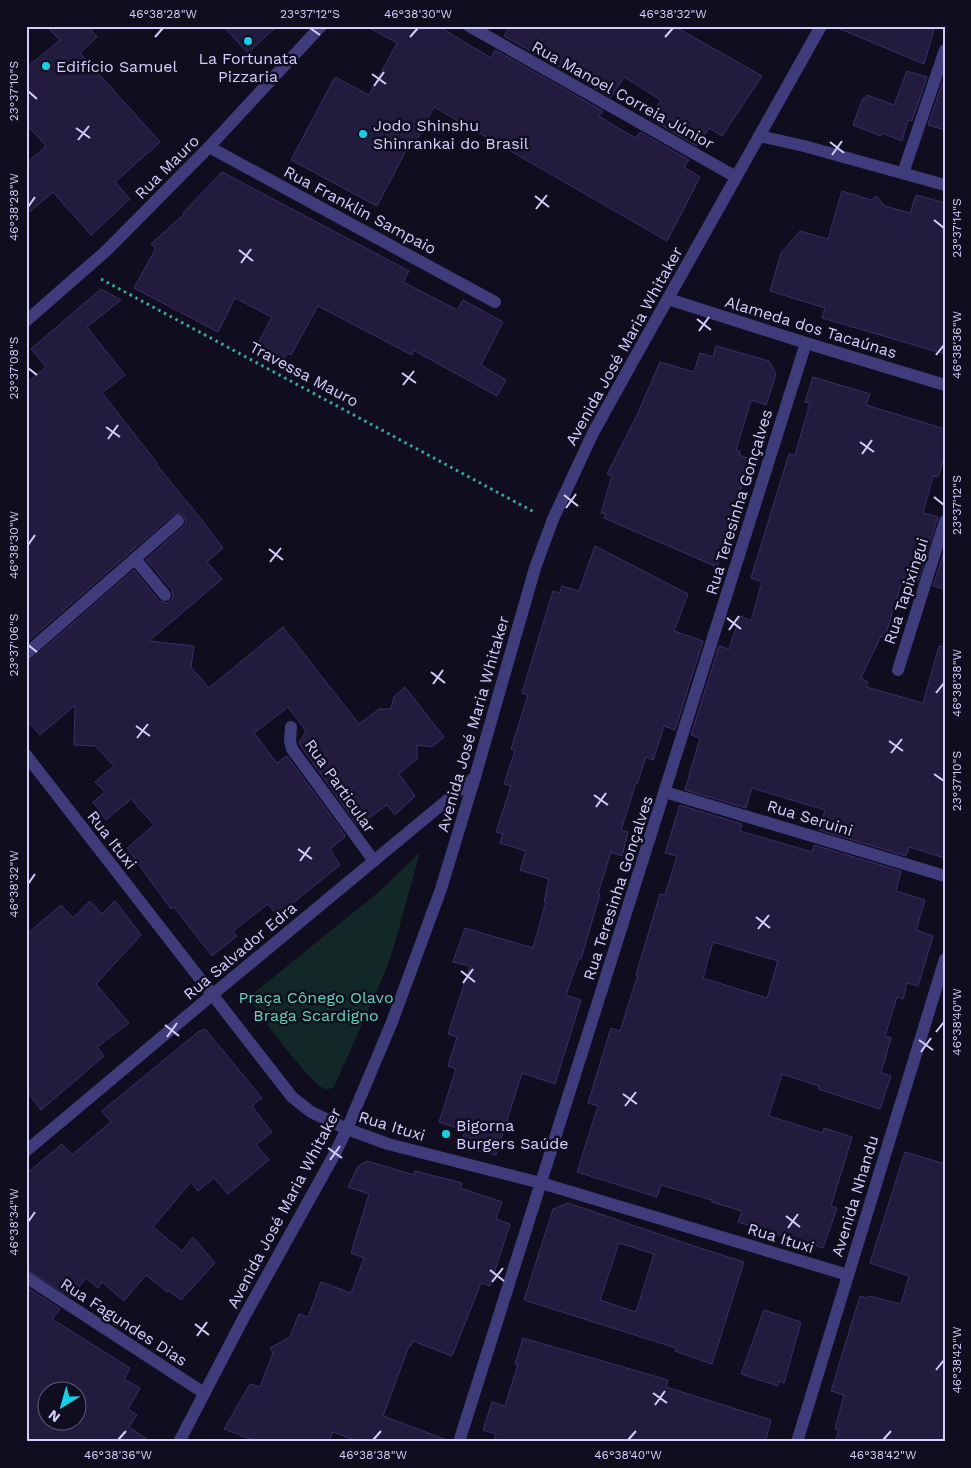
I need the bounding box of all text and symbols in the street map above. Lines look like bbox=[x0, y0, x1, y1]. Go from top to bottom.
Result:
text: 46°38'28"W bbox=[129, 7, 198, 21]
text: 23°37'12"S bbox=[280, 7, 340, 21]
text: 46°38'30"W bbox=[384, 7, 453, 21]
text: 46°38'32"W bbox=[639, 7, 707, 21]
marker: La Fortunata Pizzaria bbox=[242, 35, 254, 47]
street label: Rua Manoel Correia Júnior bbox=[529, 37, 718, 153]
place label: La Fortunata Pizzaria bbox=[198, 49, 298, 86]
place label: Edifício Samuel bbox=[56, 57, 178, 76]
marker: Edifício Samuel bbox=[40, 60, 52, 72]
text: 23°37'10"S bbox=[7, 61, 21, 121]
place label: Jodo Shinshu Shinrankai do Brasil bbox=[373, 116, 529, 153]
marker: Jodo Shinshu Shinrankai do Brasil bbox=[357, 128, 369, 140]
street label: Rua Mauro bbox=[131, 131, 203, 203]
street label: Rua Franklin Sampaio bbox=[281, 162, 439, 258]
text: 46°38'28"W bbox=[7, 172, 21, 241]
text: 23°37'14"S bbox=[950, 198, 964, 258]
street label: Avenida José Maria Whitaker bbox=[561, 243, 687, 449]
street label: Alameda dos Tacaúnas bbox=[723, 292, 899, 362]
text: 46°38'36"W bbox=[950, 311, 964, 379]
text: 23°37'08"S bbox=[7, 337, 21, 399]
street label: Travessa Mauro bbox=[246, 337, 362, 411]
street label: Rua Teresinha Gonçalves bbox=[702, 407, 776, 597]
text: 23°37'12"S bbox=[950, 475, 964, 535]
text: 46°38'30"W bbox=[7, 510, 21, 579]
street label: Rua Tapixingui bbox=[880, 535, 932, 647]
street label: Avenida José Maria Whitaker bbox=[433, 613, 513, 834]
text: 23°37'06"S bbox=[7, 614, 21, 676]
text: 46°38'38"W bbox=[950, 648, 964, 717]
street label: Rua Particular bbox=[301, 736, 379, 837]
text: 23°37'10"S bbox=[950, 751, 964, 811]
street label: Rua Teresinha Gonçalves bbox=[579, 793, 657, 983]
street label: Rua Seruini bbox=[765, 796, 855, 840]
street label: Rua Ituxi bbox=[83, 807, 141, 873]
text: 46°38'32"W bbox=[7, 850, 21, 918]
street label: Rua Salvador Edra bbox=[180, 898, 300, 1004]
park label: Praça Cônego Olavo Braga Scardigno bbox=[238, 988, 394, 1025]
text: 46°38'40"W bbox=[950, 988, 964, 1056]
street label: Avenida José Maria Whitaker bbox=[223, 1104, 345, 1311]
street label: Rua Ituxi bbox=[356, 1107, 428, 1145]
place label: Bigorna Burgers Saúde bbox=[456, 1116, 569, 1153]
marker: Bigorna Burgers Saúde bbox=[440, 1128, 452, 1140]
street label: Avenida Nhandu bbox=[827, 1133, 883, 1259]
text: 46°38'34"W bbox=[7, 1188, 21, 1256]
street label: Rua Ituxi bbox=[745, 1219, 817, 1257]
street label: Rua Fagundes Dias bbox=[57, 1274, 191, 1370]
text: 46°38'42"W bbox=[950, 1326, 964, 1393]
north arrow bbox=[38, 1380, 88, 1430]
text: N bbox=[45, 1407, 63, 1426]
text: 46°38'36"W bbox=[84, 1448, 152, 1462]
text: 46°38'38"W bbox=[339, 1448, 408, 1462]
text: 46°38'40"W bbox=[594, 1448, 662, 1462]
text: 46°38'42"W bbox=[850, 1448, 917, 1462]

